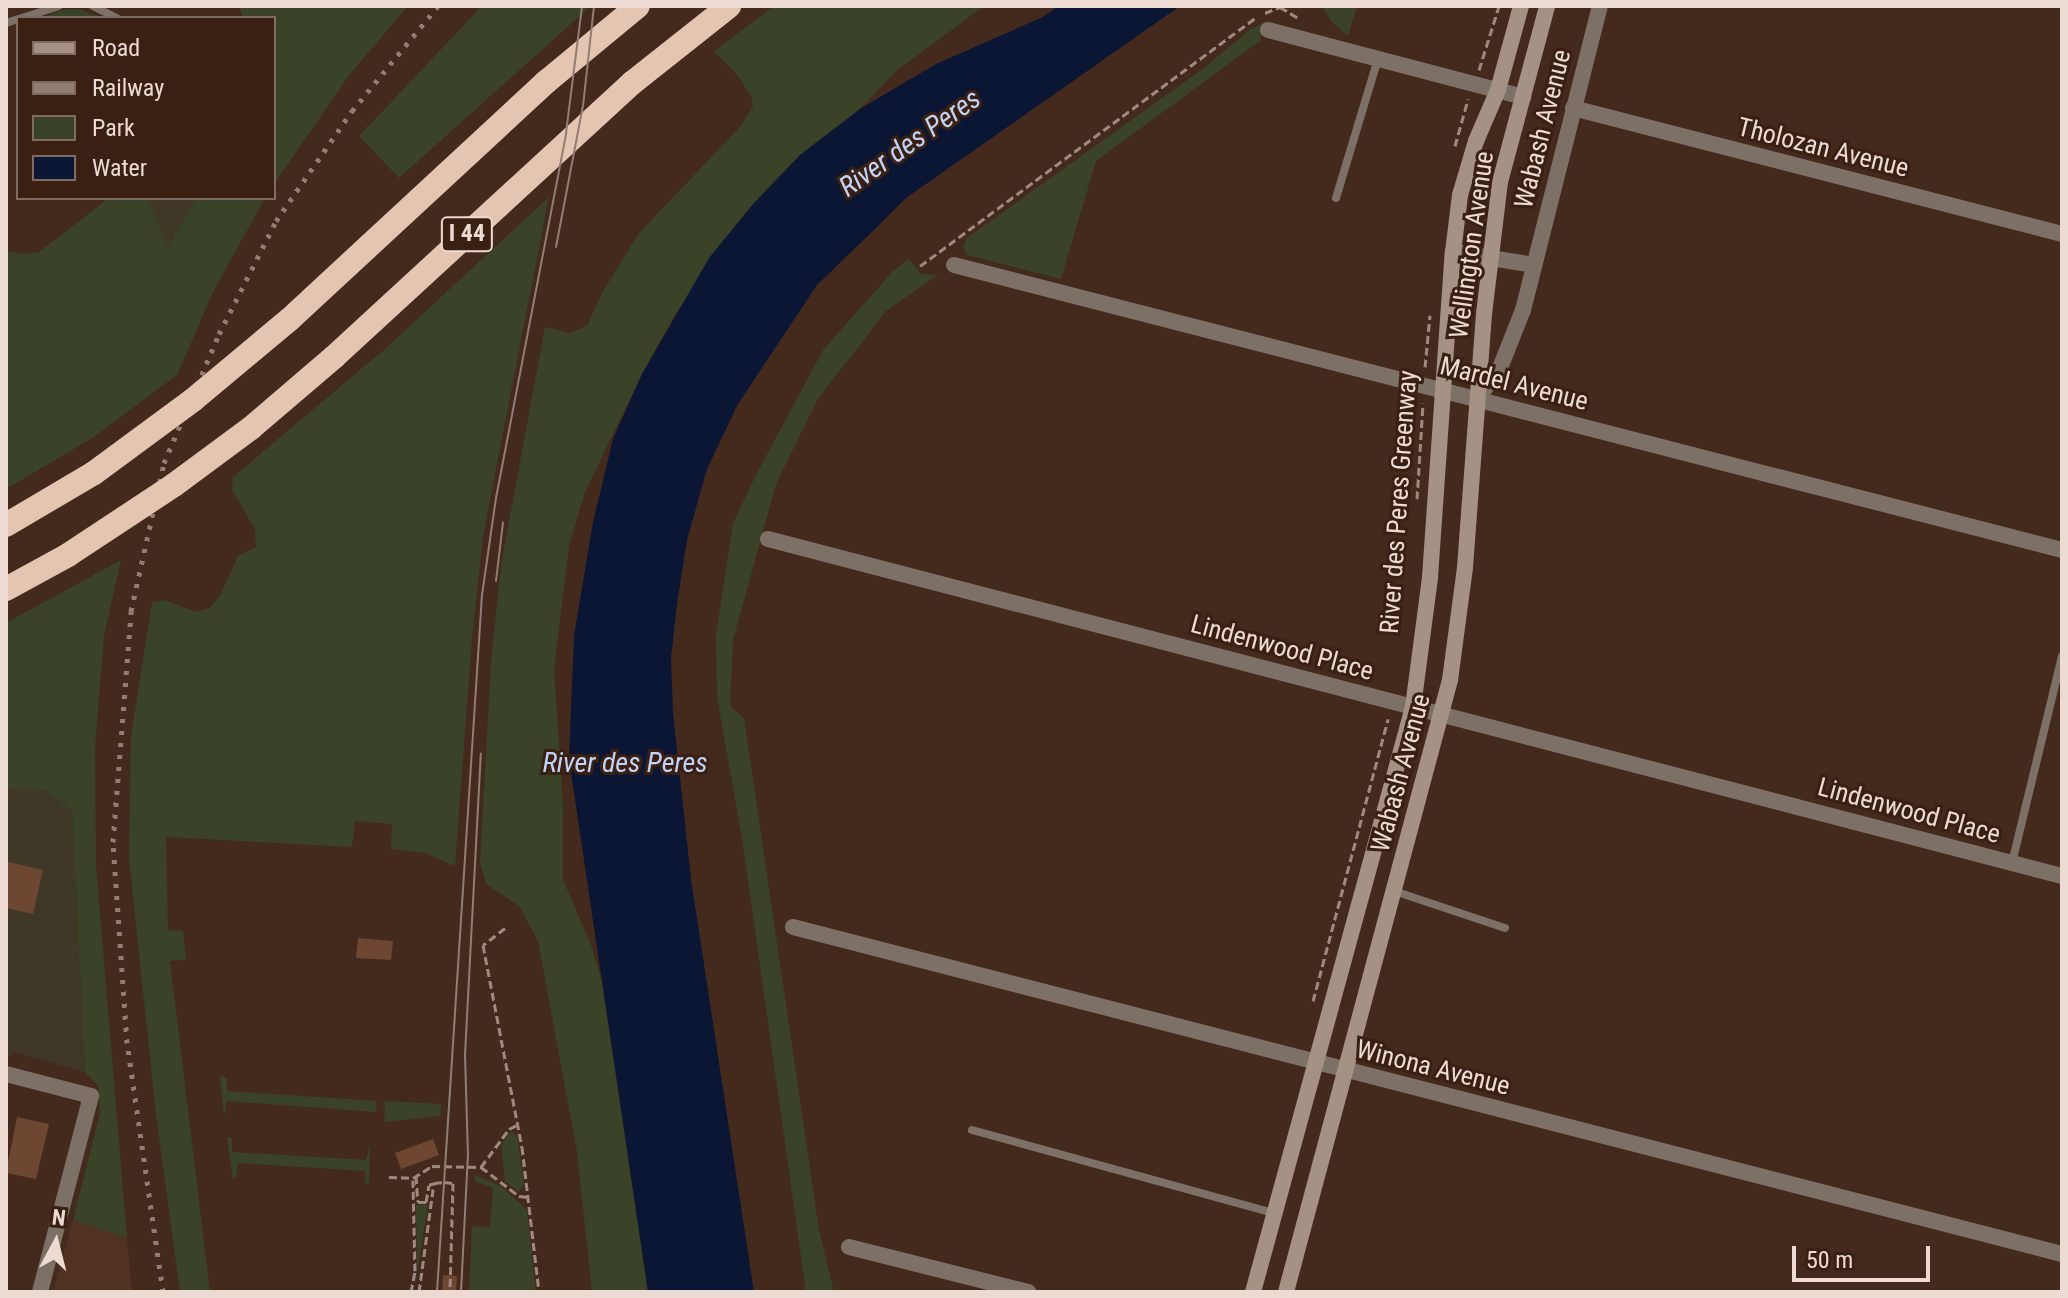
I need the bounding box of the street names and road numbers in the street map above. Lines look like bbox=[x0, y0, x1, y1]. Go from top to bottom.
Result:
street label: Wabash Avenue bbox=[1508, 46, 1578, 212]
street label: Tholozan Avenue bbox=[1734, 112, 1912, 184]
street label: Wellington Avenue bbox=[1443, 149, 1501, 341]
road number: I 44 bbox=[439, 214, 495, 254]
street label: Mardel Avenue bbox=[1437, 351, 1591, 417]
street label: River des Peres Greenway bbox=[1374, 369, 1424, 635]
street label: Lindenwood Place bbox=[1187, 609, 1377, 687]
street label: Wabash Avenue bbox=[1365, 691, 1437, 855]
street label: Lindenwood Place bbox=[1814, 772, 2004, 850]
street label: Winona Avenue bbox=[1353, 1034, 1513, 1102]

